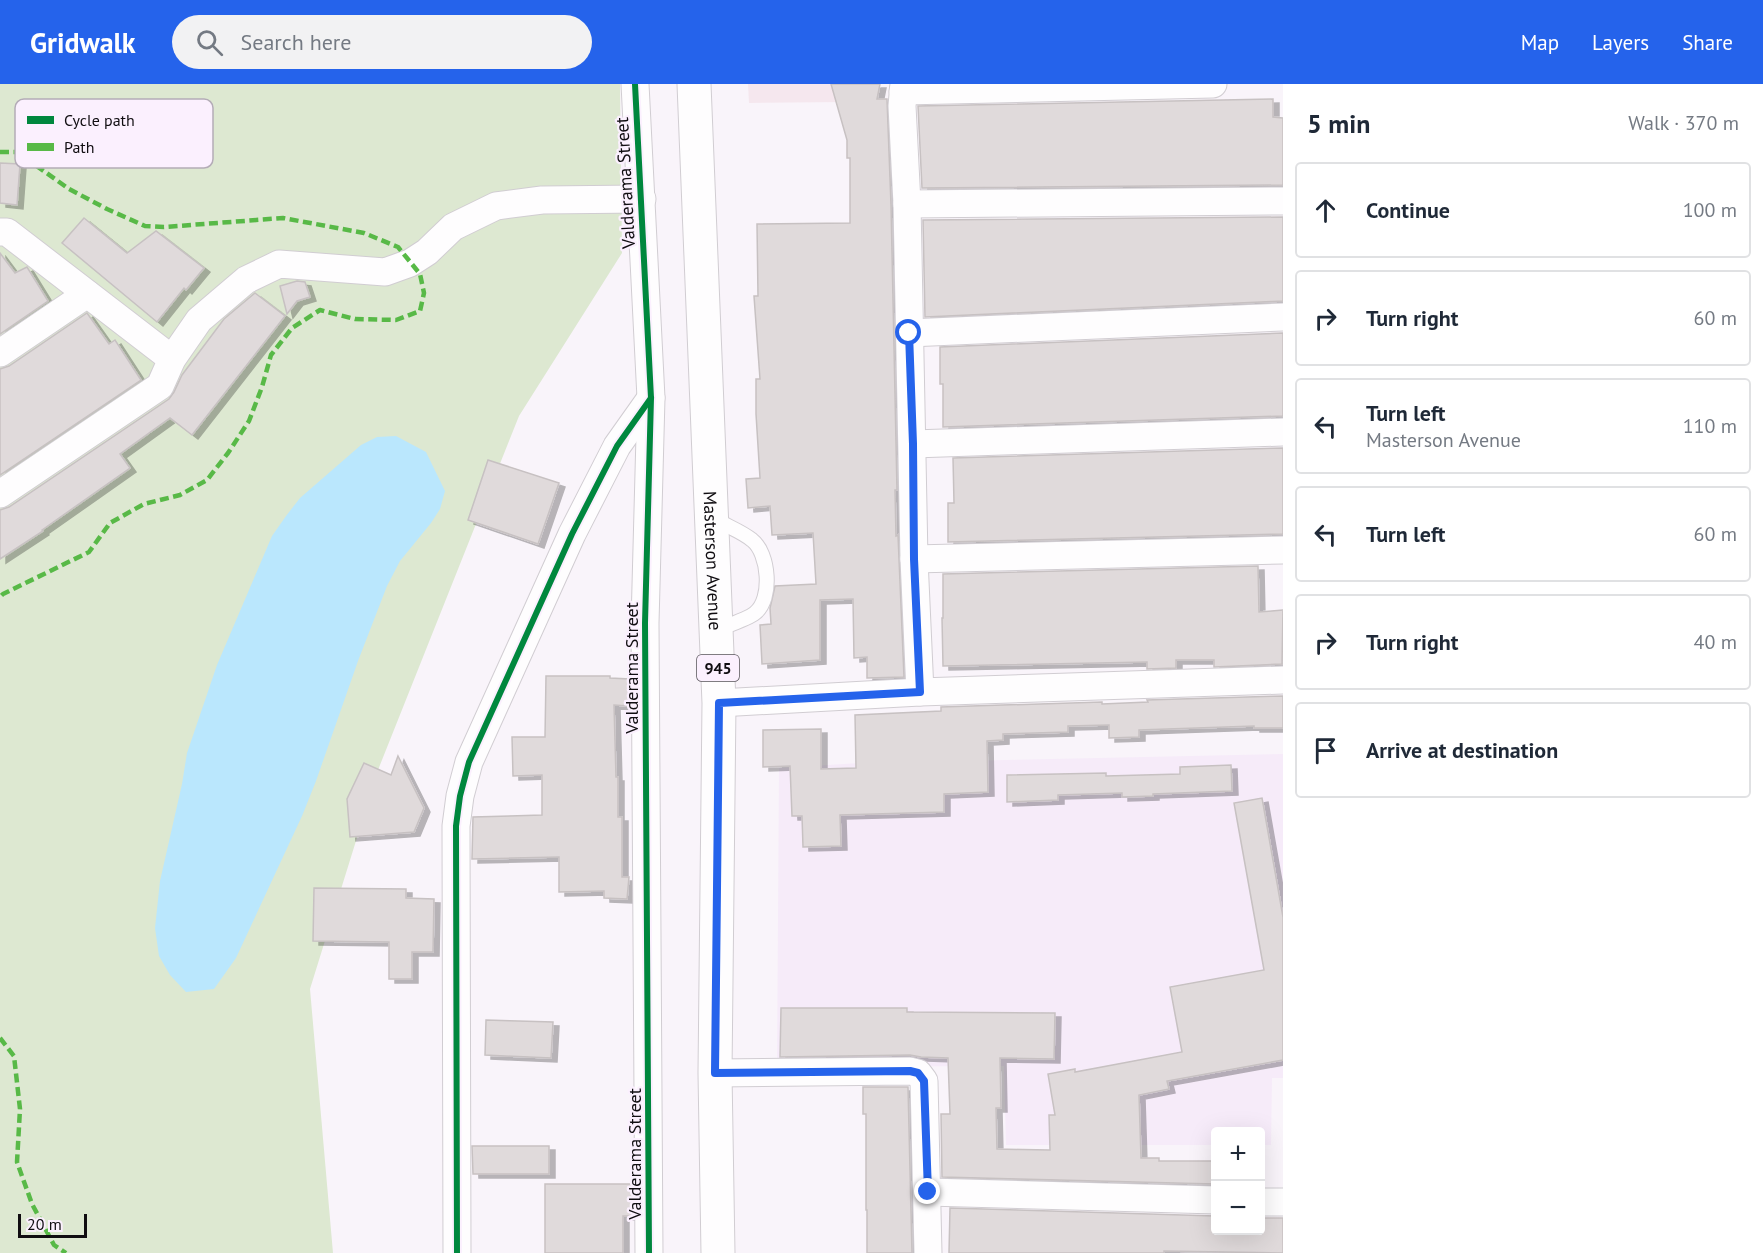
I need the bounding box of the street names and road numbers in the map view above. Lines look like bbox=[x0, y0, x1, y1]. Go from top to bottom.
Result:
street label: Valderama Street bbox=[610, 117, 640, 250]
street label: Masterson Avenue bbox=[699, 490, 728, 631]
street label: Valderama Street bbox=[620, 602, 643, 735]
road number: 945 bbox=[697, 655, 739, 681]
street label: Valderama Street bbox=[623, 1088, 646, 1221]

